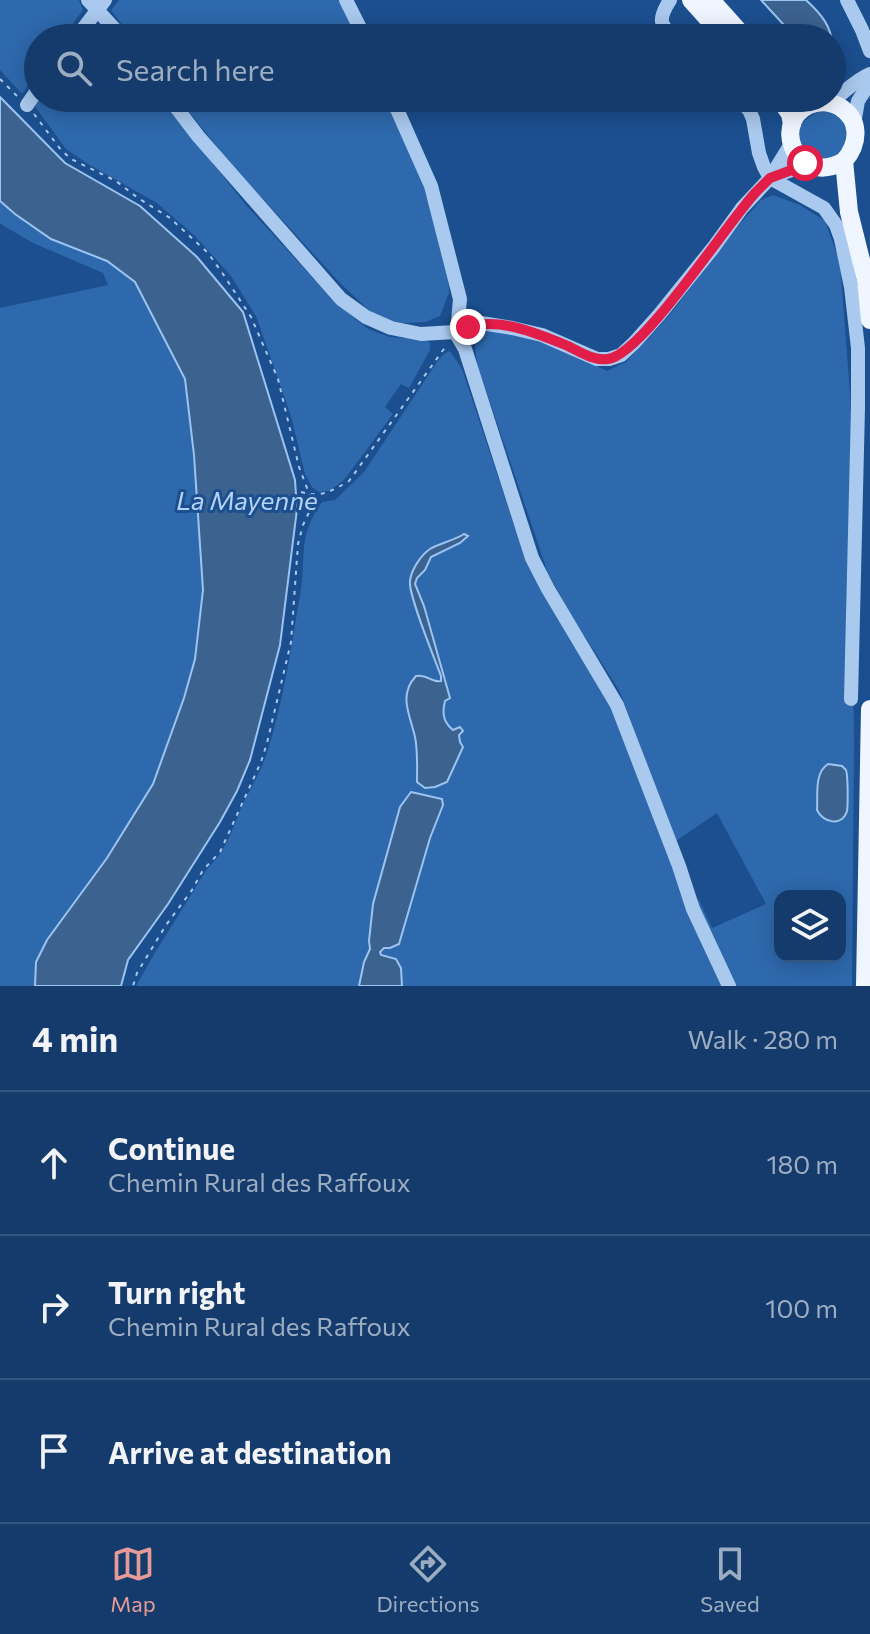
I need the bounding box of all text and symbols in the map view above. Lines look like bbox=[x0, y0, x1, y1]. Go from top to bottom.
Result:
search box bbox=[24, 24, 846, 112]
icon: search bbox=[52, 46, 96, 90]
text: Search here bbox=[116, 50, 275, 87]
route start bbox=[787, 145, 823, 181]
route end bbox=[450, 309, 486, 345]
water label: La Mayenne bbox=[176, 484, 318, 515]
map controls bbox=[774, 890, 846, 962]
button: layers bbox=[774, 890, 846, 962]
text: 4 min bbox=[32, 1017, 118, 1059]
text: Walk · 280 m bbox=[688, 1023, 838, 1054]
text: Continue bbox=[108, 1129, 235, 1166]
icon: ahead bbox=[32, 1141, 76, 1185]
text: 180 m bbox=[766, 1148, 838, 1179]
text: Chemin Rural des Raffoux bbox=[108, 1166, 410, 1197]
text: Turn right bbox=[108, 1273, 245, 1310]
icon: right bbox=[32, 1285, 76, 1329]
text: 100 m bbox=[765, 1292, 838, 1323]
text: Chemin Rural des Raffoux bbox=[108, 1310, 410, 1341]
icon: arrive bbox=[32, 1429, 76, 1473]
text: Arrive at destination bbox=[108, 1433, 392, 1470]
tab: Map bbox=[110, 1542, 156, 1617]
tab: Directions bbox=[376, 1542, 480, 1617]
tab: Saved bbox=[700, 1542, 760, 1617]

